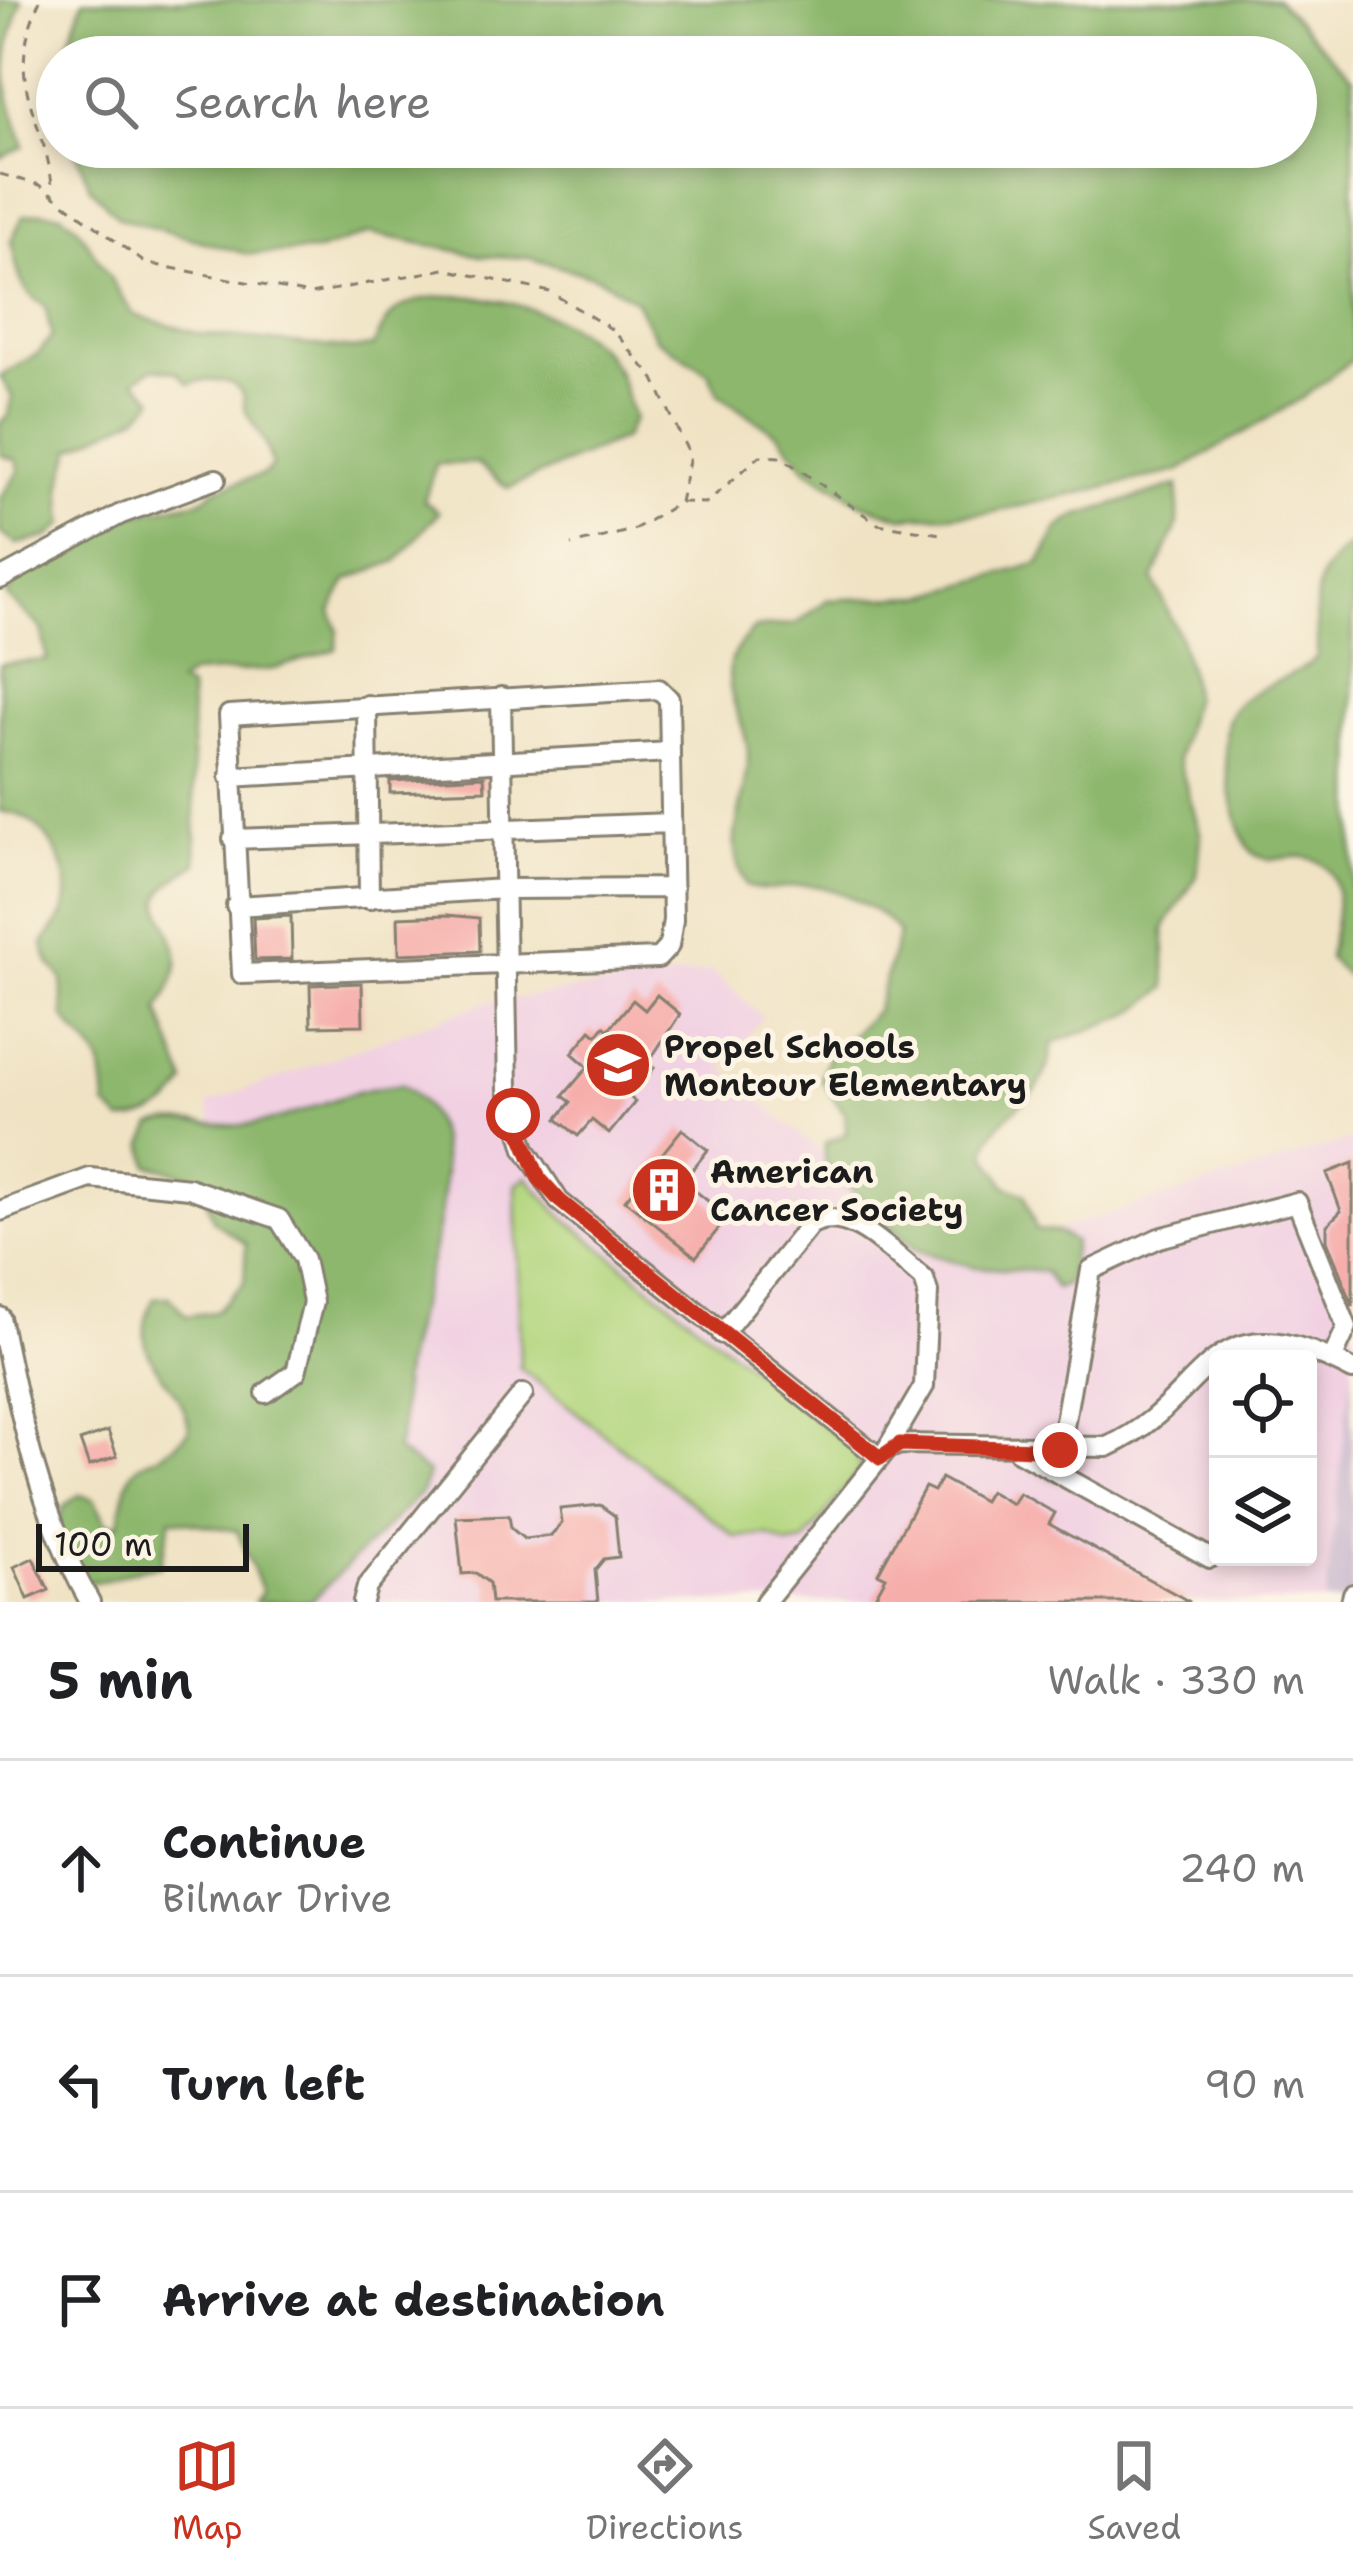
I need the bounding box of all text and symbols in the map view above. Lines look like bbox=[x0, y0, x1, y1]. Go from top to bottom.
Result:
search box bbox=[36, 36, 1317, 168]
icon: search bbox=[78, 69, 144, 135]
text: Search here bbox=[174, 72, 431, 132]
place label: Propel Schools Montour Elementary bbox=[664, 1024, 1027, 1107]
school or university icon: Propel Schools Montour Elementary bbox=[583, 1030, 653, 1100]
route start bbox=[486, 1088, 540, 1142]
place label: American Cancer Society bbox=[710, 1149, 963, 1232]
building icon: American Cancer Society bbox=[629, 1155, 699, 1225]
map controls bbox=[1209, 1350, 1317, 1566]
button: locate bbox=[1209, 1350, 1317, 1458]
route end bbox=[1033, 1423, 1087, 1477]
button: layers bbox=[1209, 1458, 1317, 1566]
scale bar bbox=[36, 1518, 249, 1571]
text: 100 m bbox=[54, 1522, 153, 1567]
text: 5 min bbox=[48, 1646, 193, 1714]
text: Walk · 330 m bbox=[1047, 1654, 1305, 1706]
text: Continue bbox=[162, 1812, 366, 1872]
icon: ahead bbox=[48, 1835, 114, 1901]
text: 240 m bbox=[1179, 1842, 1305, 1894]
text: Bilmar Drive bbox=[162, 1872, 392, 1924]
icon: left bbox=[48, 2051, 114, 2117]
text: Turn left bbox=[162, 2054, 365, 2114]
text: 90 m bbox=[1204, 2058, 1305, 2110]
icon: arrive bbox=[48, 2267, 114, 2333]
text: Arrive at destination bbox=[162, 2270, 665, 2330]
tab: Map bbox=[172, 2433, 243, 2550]
tab: Directions bbox=[586, 2433, 744, 2550]
tab: Saved bbox=[1087, 2433, 1181, 2550]

